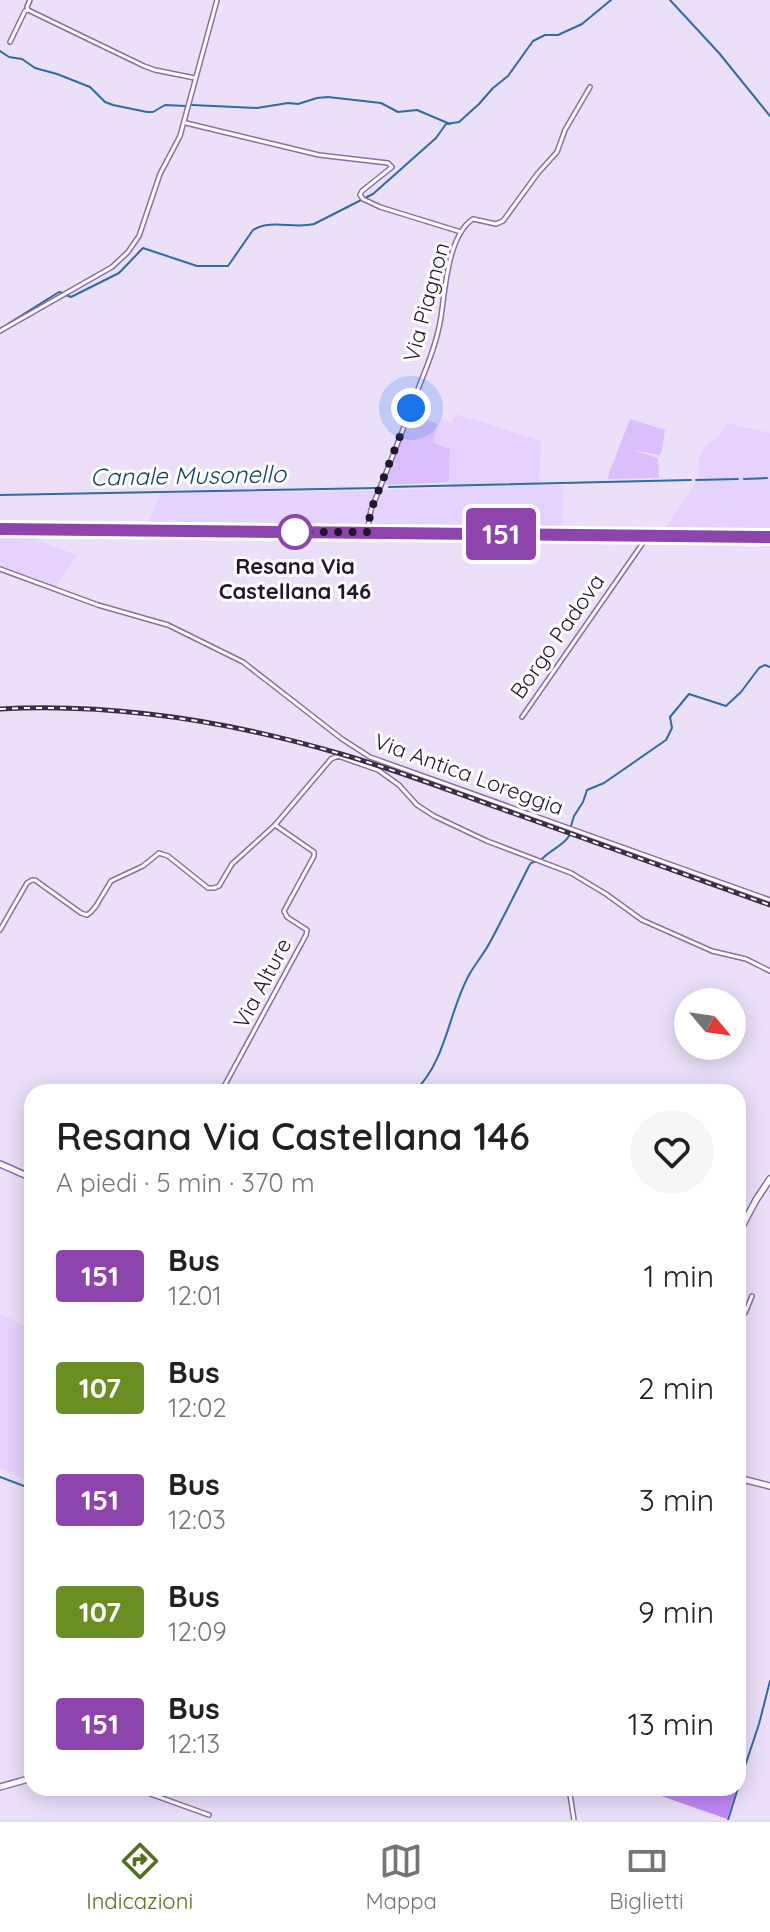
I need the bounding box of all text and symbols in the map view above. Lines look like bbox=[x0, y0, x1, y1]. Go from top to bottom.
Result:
street label: Via Piagnon bbox=[397, 239, 455, 365]
your location bbox=[391, 388, 431, 428]
water label: Canale Musonello bbox=[90, 458, 288, 492]
line badge: 151 bbox=[455, 508, 547, 560]
marker: Resana Via Castellana 146 bbox=[278, 515, 312, 549]
text: 151 bbox=[482, 516, 520, 551]
place label: Resana Via Castellana 146 bbox=[219, 552, 371, 605]
street label: Borgo Padova bbox=[504, 568, 610, 704]
street label: Via Antica Loreggia bbox=[371, 727, 567, 821]
street label: Via Alture bbox=[227, 933, 297, 1033]
north arrow bbox=[674, 988, 746, 1060]
map controls bbox=[674, 988, 746, 1060]
button: heart bbox=[630, 1110, 714, 1194]
text: Resana Via Castellana 146 bbox=[56, 1112, 530, 1160]
text: A piedi · 5 min · 370 m bbox=[56, 1166, 315, 1199]
text: Bus bbox=[168, 1241, 220, 1279]
text: 1 min bbox=[644, 1257, 714, 1295]
text: 151 bbox=[81, 1258, 119, 1293]
text: 12:01 bbox=[168, 1279, 222, 1312]
text: Bus bbox=[168, 1353, 220, 1391]
text: 2 min bbox=[638, 1369, 714, 1407]
text: 107 bbox=[79, 1370, 121, 1405]
text: 12:02 bbox=[168, 1391, 227, 1424]
text: Bus bbox=[168, 1465, 220, 1503]
text: 3 min bbox=[639, 1481, 714, 1519]
text: 151 bbox=[81, 1482, 119, 1517]
text: 12:03 bbox=[168, 1503, 226, 1536]
text: Bus bbox=[168, 1577, 220, 1615]
text: 9 min bbox=[638, 1593, 714, 1631]
text: 107 bbox=[79, 1594, 121, 1629]
text: 12:09 bbox=[168, 1615, 227, 1648]
text: Bus bbox=[168, 1689, 220, 1727]
text: 13 min bbox=[628, 1705, 714, 1743]
text: 151 bbox=[81, 1706, 119, 1741]
text: 12:13 bbox=[168, 1727, 220, 1760]
tab: Indicazioni bbox=[86, 1839, 193, 1915]
tab: Mappa bbox=[365, 1839, 437, 1915]
tab: Biglietti bbox=[609, 1839, 684, 1915]

